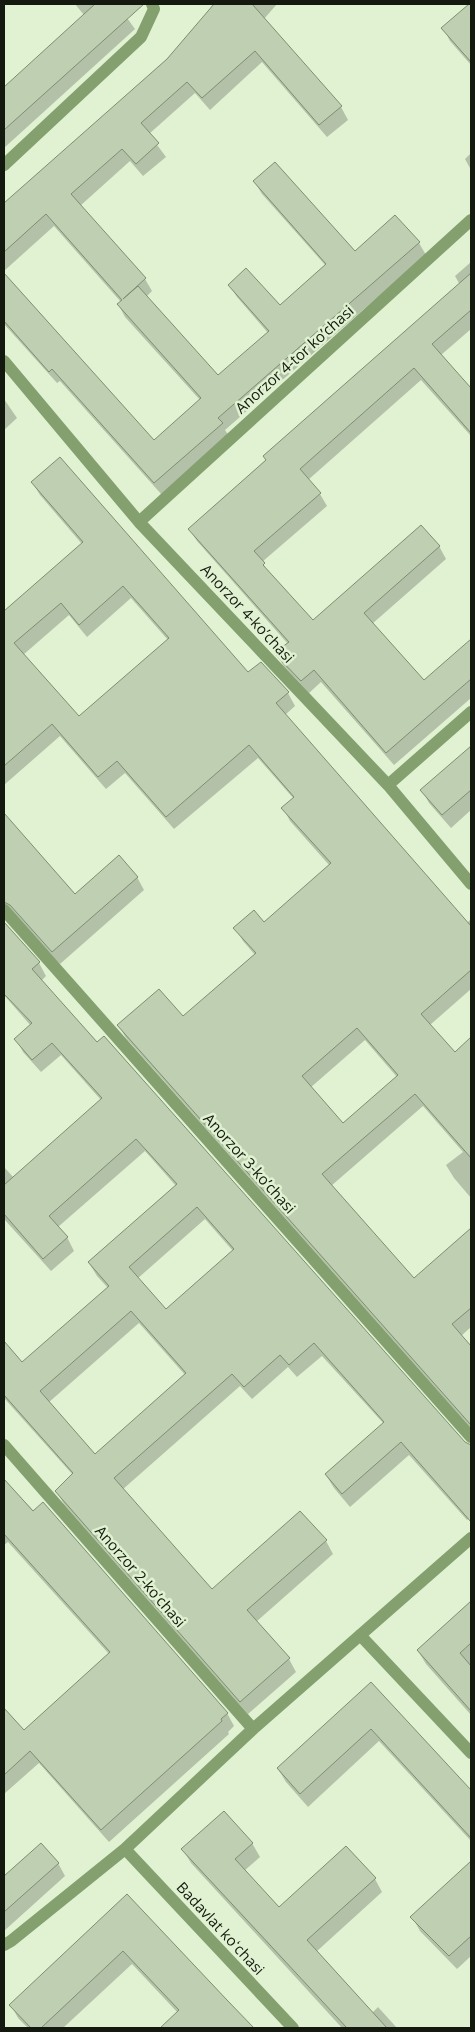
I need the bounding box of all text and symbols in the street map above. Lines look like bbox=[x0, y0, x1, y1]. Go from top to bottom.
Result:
street label: Anorzor 4-tor koʼchasi bbox=[231, 300, 357, 418]
street label: Аnorzor 4-koʼchasi bbox=[197, 559, 299, 667]
street label: Аnorzor 3-koʼchasi bbox=[200, 1109, 300, 1217]
street label: Аnorzor 2-koʼchasi bbox=[91, 1521, 191, 1631]
street label: Badavlat koʻchasi bbox=[173, 1877, 269, 1979]

